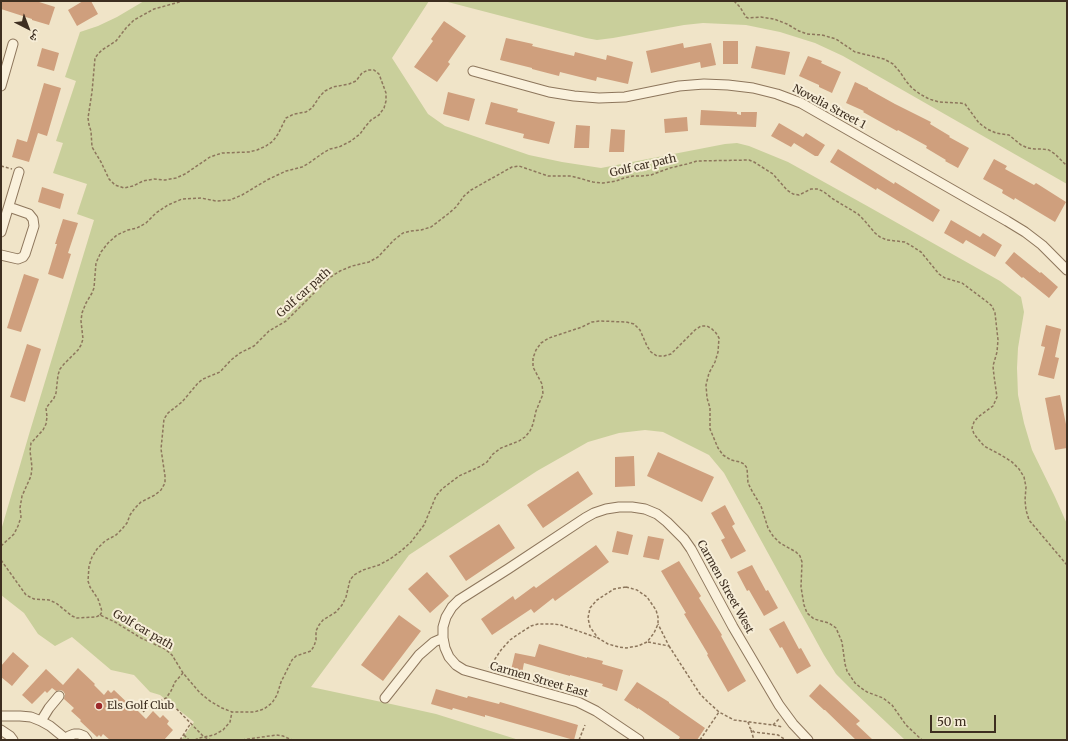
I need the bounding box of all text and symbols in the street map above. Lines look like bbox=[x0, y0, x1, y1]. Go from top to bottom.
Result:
north arrow bbox=[8, 8, 48, 48]
text: ش bbox=[27, 28, 45, 46]
street label: Novelia Street 1 bbox=[790, 82, 868, 132]
street label: Golf car path bbox=[608, 152, 678, 180]
street label: Golf car path bbox=[274, 265, 334, 321]
street label: Carmen Street West bbox=[694, 538, 756, 636]
street label: Golf car path bbox=[110, 607, 176, 653]
street label: Carmen Street East bbox=[488, 660, 590, 700]
place label: Els Golf Club bbox=[107, 699, 174, 713]
marker: Els Golf Club bbox=[94, 701, 104, 711]
scale bar bbox=[932, 707, 998, 733]
text: 50 m bbox=[937, 714, 966, 729]

